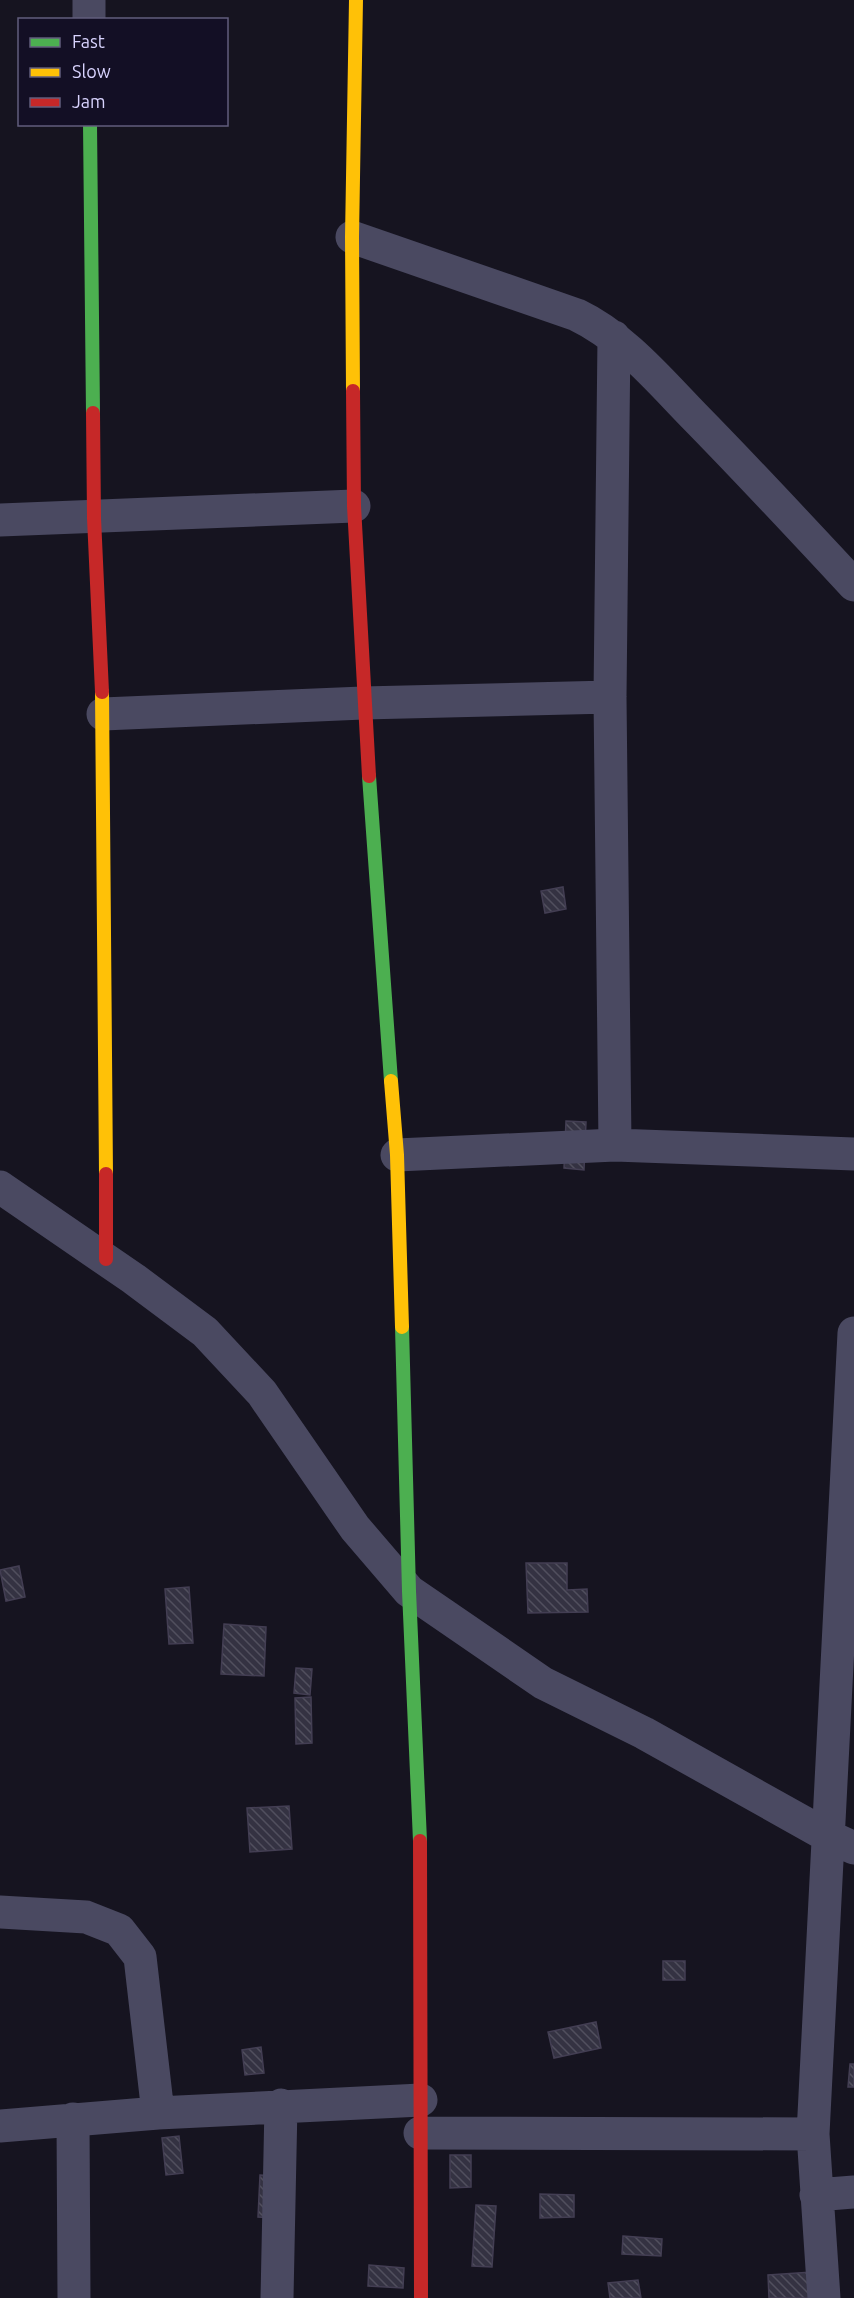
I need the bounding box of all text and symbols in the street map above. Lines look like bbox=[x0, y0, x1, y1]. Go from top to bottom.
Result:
legend bbox=[18, 18, 228, 126]
text: Fast bbox=[72, 31, 105, 51]
text: Slow bbox=[72, 61, 111, 81]
text: Jam bbox=[72, 91, 106, 111]

